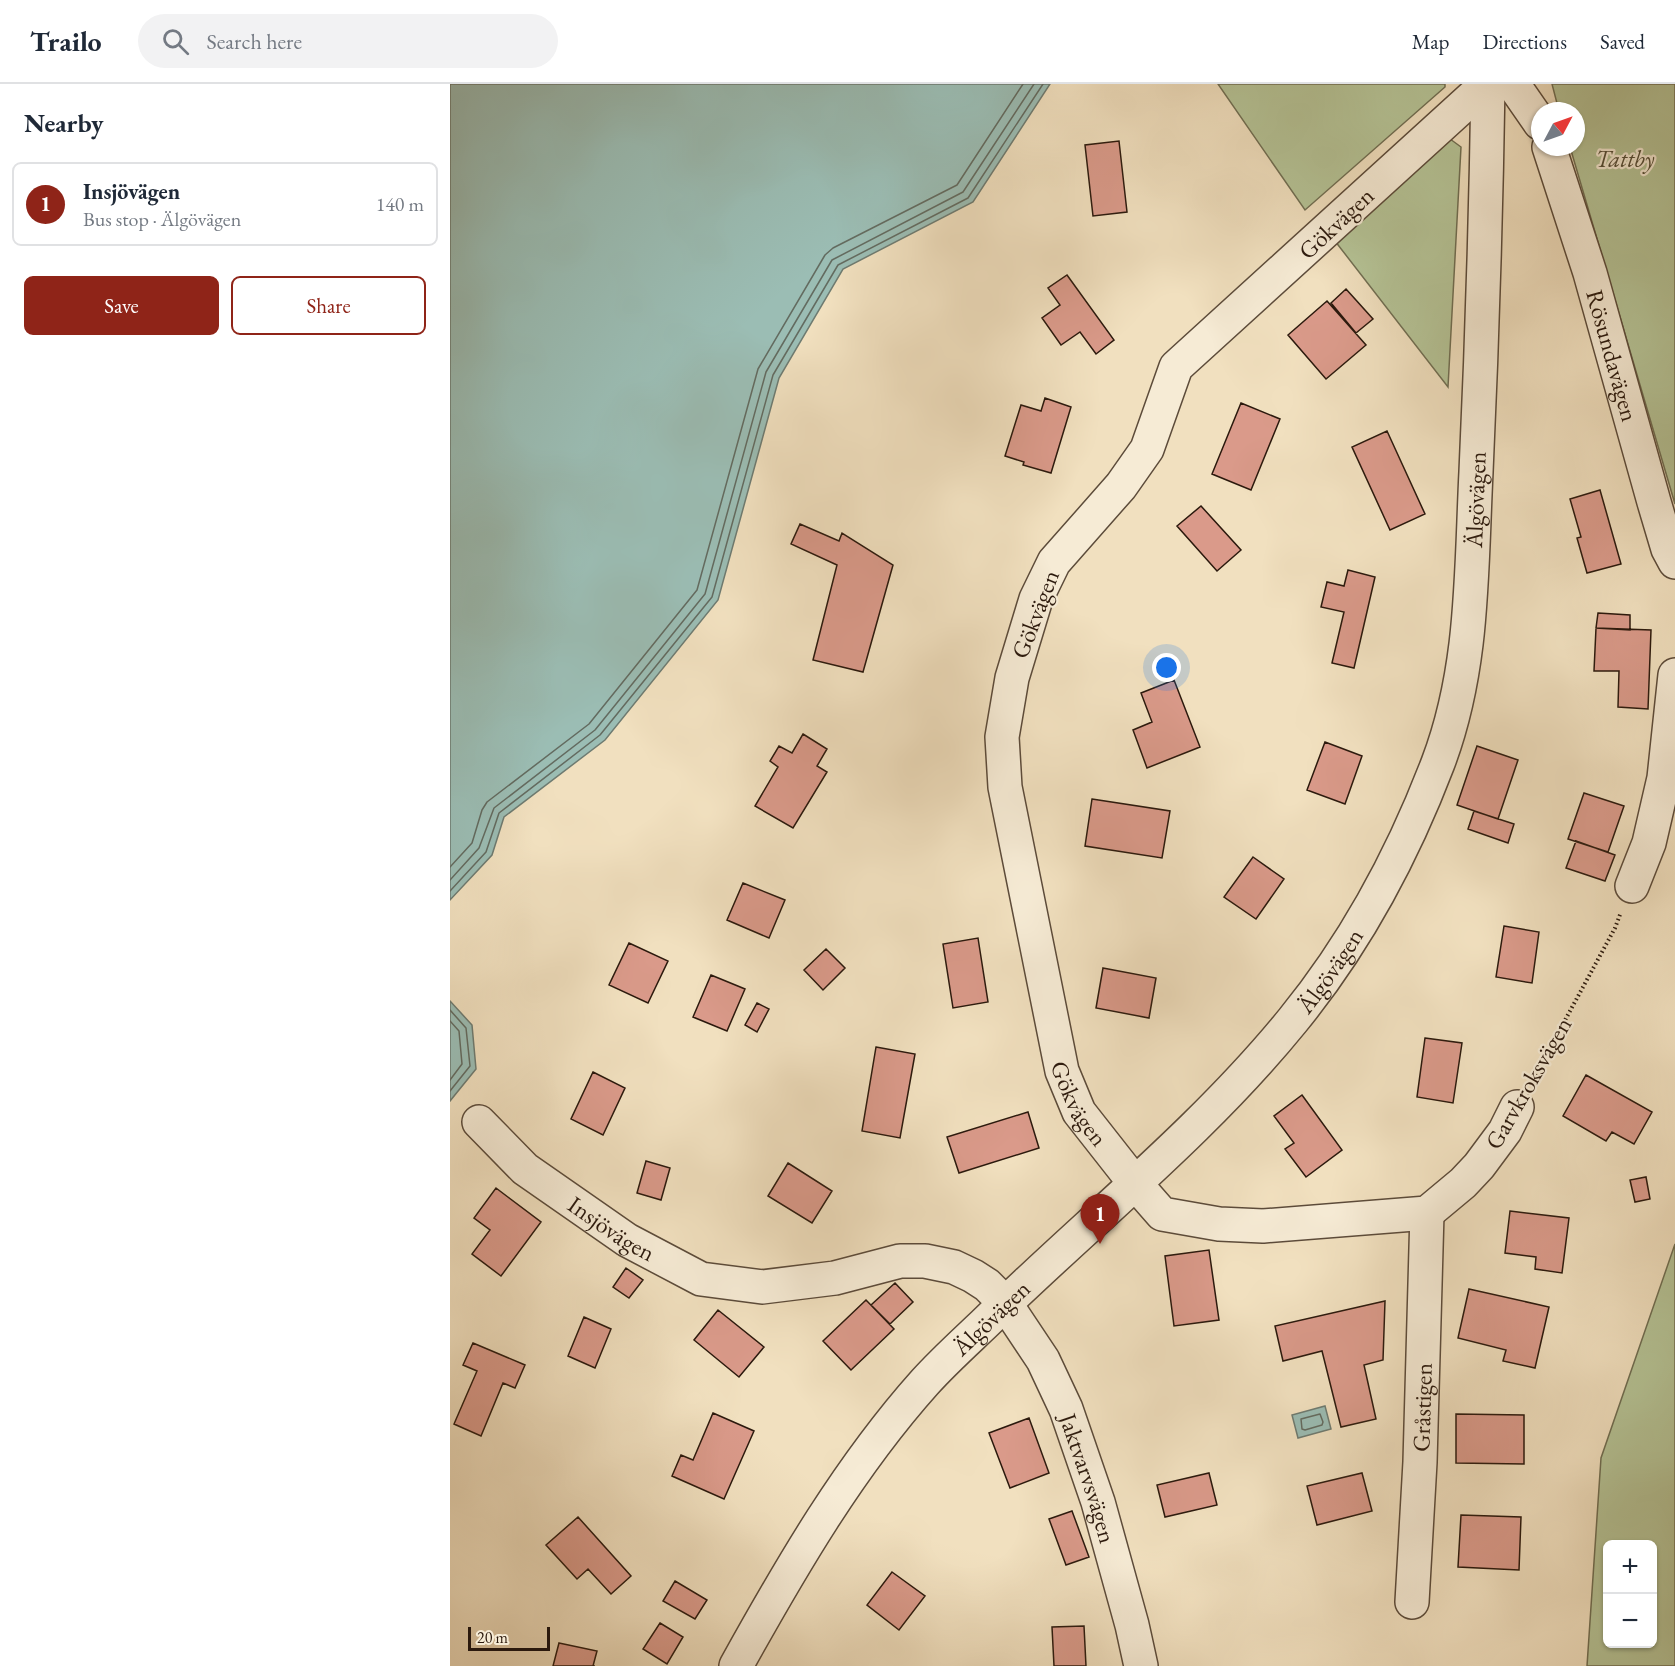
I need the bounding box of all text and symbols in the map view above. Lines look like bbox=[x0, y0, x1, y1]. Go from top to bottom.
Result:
search box bbox=[138, 14, 558, 68]
text: Trailo bbox=[30, 23, 102, 59]
icon: search bbox=[159, 25, 192, 58]
text: Search here bbox=[207, 27, 302, 56]
text: Map bbox=[1412, 28, 1449, 55]
text: Directions bbox=[1482, 28, 1567, 55]
text: Saved bbox=[1600, 28, 1645, 55]
north arrow bbox=[1531, 102, 1585, 156]
text: Nearby bbox=[24, 106, 104, 140]
park label: Tattby bbox=[1596, 143, 1655, 174]
text: Insjövägen bbox=[83, 177, 180, 206]
street label: Gökvägen bbox=[1292, 180, 1381, 266]
text: 1 bbox=[40, 191, 51, 217]
text: 140 m bbox=[376, 191, 424, 217]
text: Bus stop · Älgövägen bbox=[83, 206, 241, 232]
button: Save bbox=[24, 276, 219, 335]
button: Share bbox=[231, 276, 426, 335]
street label: Rösundavägen bbox=[1580, 286, 1646, 425]
street label: Älgövägen bbox=[1457, 450, 1492, 550]
street label: Gökvägen bbox=[1004, 565, 1066, 663]
your location bbox=[1152, 653, 1181, 682]
street label: Älgövägen bbox=[1288, 922, 1370, 1020]
street label: Garvkroksvägen bbox=[1478, 1011, 1578, 1155]
street label: Gökvägen bbox=[1045, 1059, 1115, 1152]
street label: Insjövägen bbox=[562, 1188, 661, 1268]
pin: 1 bbox=[1080, 1194, 1120, 1244]
street label: Älgövägen bbox=[944, 1273, 1037, 1363]
street label: Gråstigen bbox=[1405, 1362, 1438, 1452]
street label: Jaktvarvsvägen bbox=[1052, 1407, 1124, 1547]
map controls bbox=[1603, 1540, 1657, 1648]
button: + bbox=[1603, 1540, 1657, 1594]
button: − bbox=[1603, 1594, 1657, 1648]
scale bar bbox=[468, 1624, 550, 1652]
text: 20 m bbox=[477, 1627, 508, 1648]

